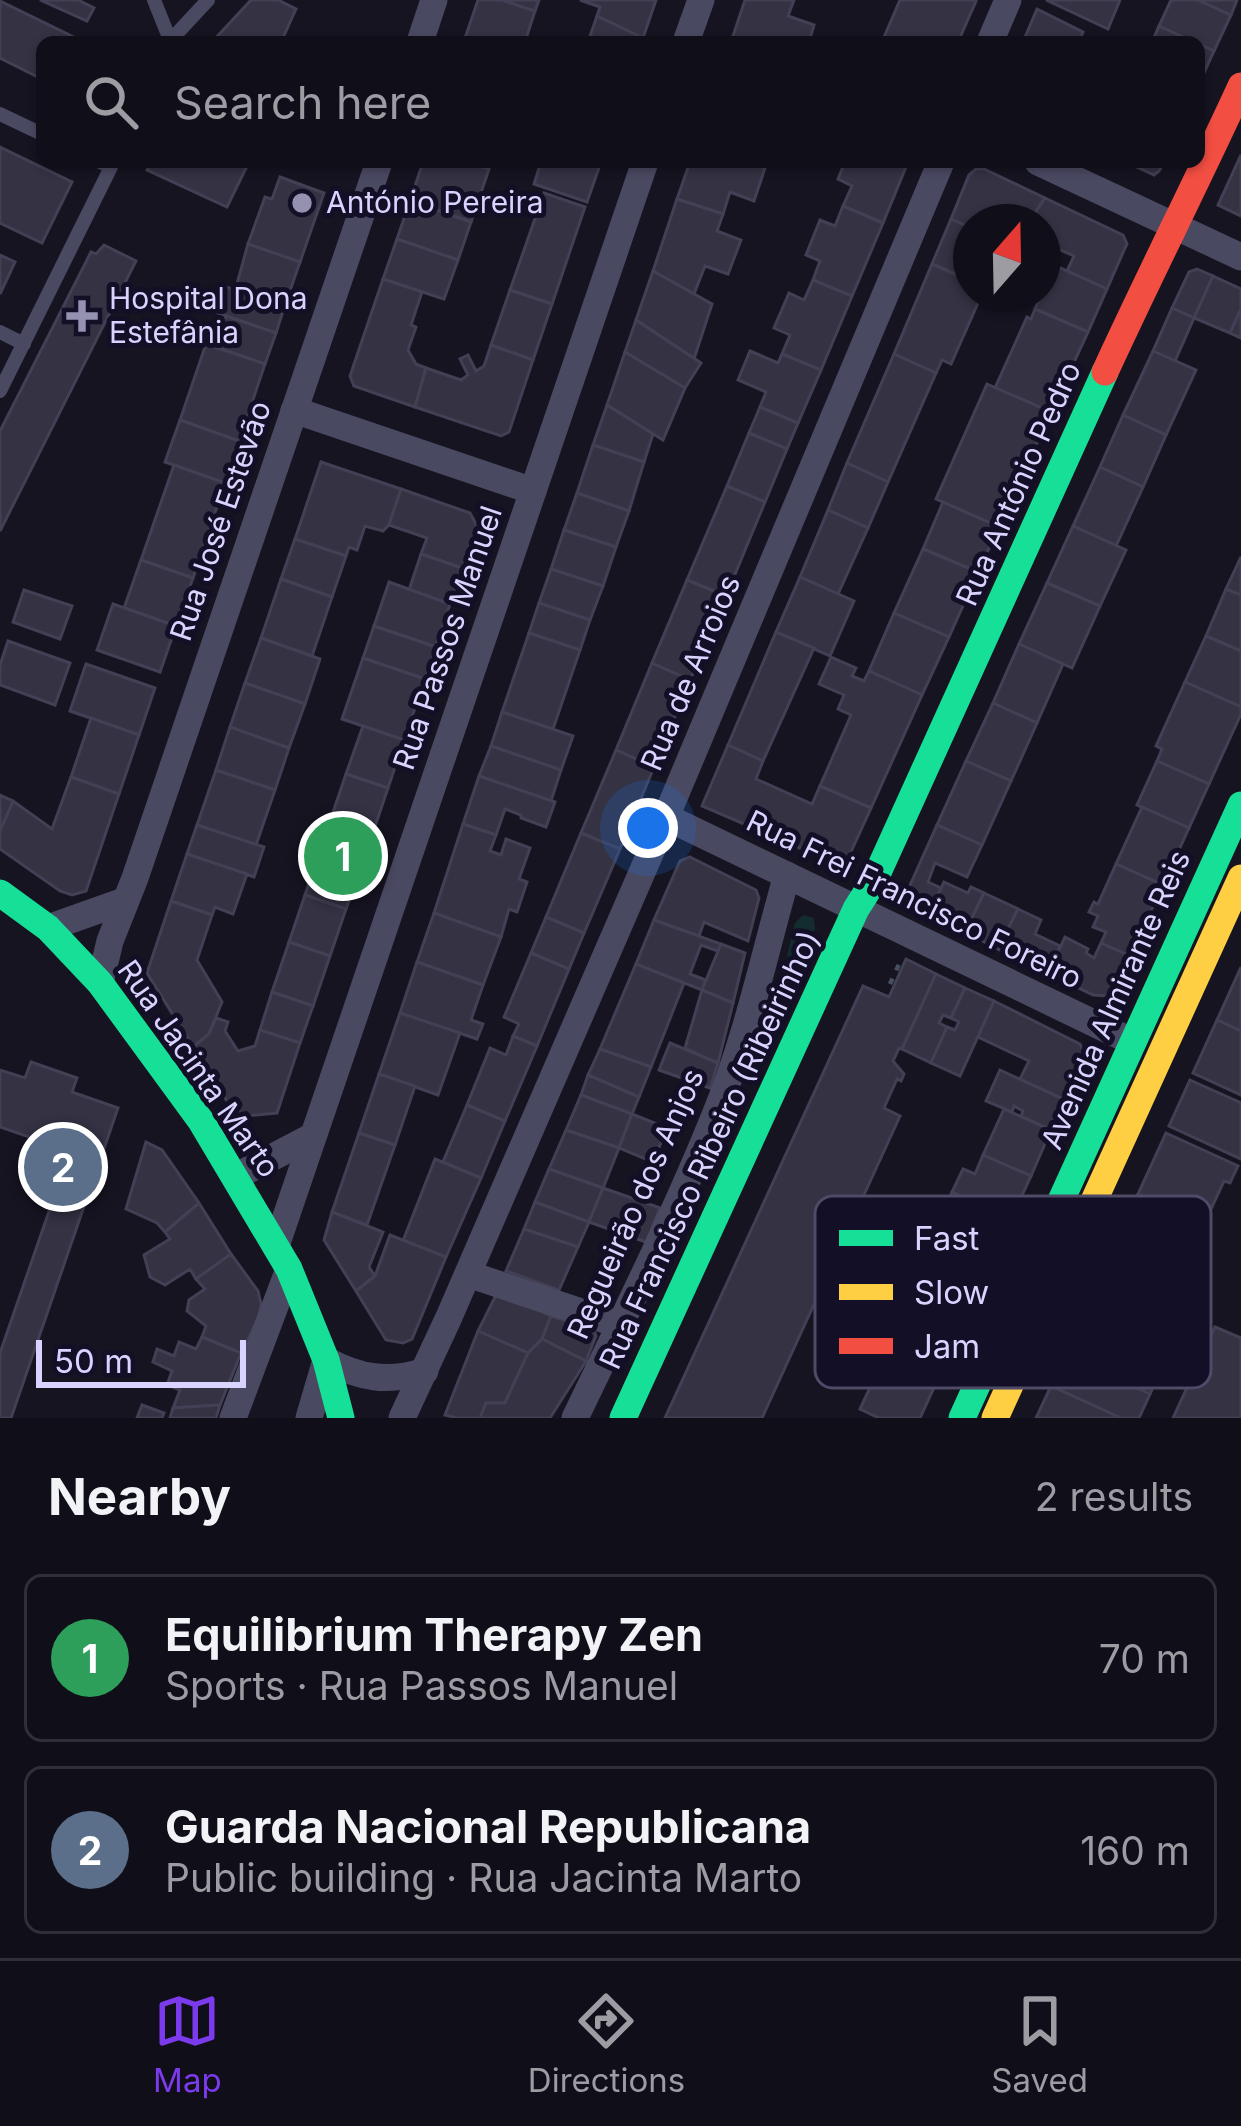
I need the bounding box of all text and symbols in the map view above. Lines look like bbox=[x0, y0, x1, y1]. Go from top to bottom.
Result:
search box bbox=[36, 36, 1205, 168]
icon: search bbox=[78, 69, 144, 135]
text: Search here bbox=[174, 75, 431, 130]
place label: António Pereira bbox=[326, 184, 544, 220]
marker: António Pereira bbox=[289, 190, 315, 216]
north arrow bbox=[953, 204, 1061, 312]
place label: Hospital Dona Estefânia bbox=[109, 280, 307, 350]
marker: Hospital Dona Estefânia bbox=[66, 300, 98, 332]
street label: Rua António Pedro bbox=[948, 356, 1088, 611]
street label: Rua José Estevão bbox=[162, 396, 278, 645]
street label: Rua Passos Manuel bbox=[385, 501, 509, 774]
street label: Rua de Arroios bbox=[633, 569, 747, 776]
your location bbox=[618, 798, 678, 858]
street label: Rua Frei Francisco Foreiro bbox=[741, 802, 1088, 996]
pin: 1 bbox=[304, 811, 382, 901]
street label: Avenida Almirante Reis bbox=[1033, 845, 1197, 1155]
street label: Rua Francisco Ribeiro (Ribeirinho) bbox=[591, 925, 827, 1374]
street label: Rua Jacinta Marto bbox=[110, 953, 287, 1184]
street label: Regueirão dos Anjos bbox=[559, 1063, 711, 1344]
pin: 2 bbox=[24, 1122, 102, 1212]
legend bbox=[815, 1196, 1211, 1388]
text: Fast bbox=[914, 1218, 980, 1258]
text: Slow bbox=[914, 1272, 989, 1312]
text: Jam bbox=[914, 1326, 980, 1366]
scale bar bbox=[36, 1334, 246, 1387]
text: 50 m bbox=[54, 1341, 133, 1381]
text: Nearby bbox=[48, 1466, 231, 1527]
text: 2 results bbox=[1035, 1473, 1193, 1520]
text: Equilibrium Therapy Zen bbox=[165, 1607, 703, 1662]
text: 1 bbox=[82, 1635, 98, 1682]
text: 70 m bbox=[1099, 1635, 1190, 1682]
text: Sports · Rua Passos Manuel bbox=[165, 1662, 678, 1709]
text: Guarda Nacional Republicana bbox=[165, 1799, 811, 1854]
text: 2 bbox=[78, 1827, 102, 1874]
text: 160 m bbox=[1080, 1827, 1190, 1874]
text: Public building · Rua Jacinta Marto bbox=[165, 1854, 802, 1901]
tab: Map bbox=[153, 1988, 222, 2100]
tab: Directions bbox=[528, 1988, 685, 2100]
tab: Saved bbox=[991, 1988, 1088, 2100]

